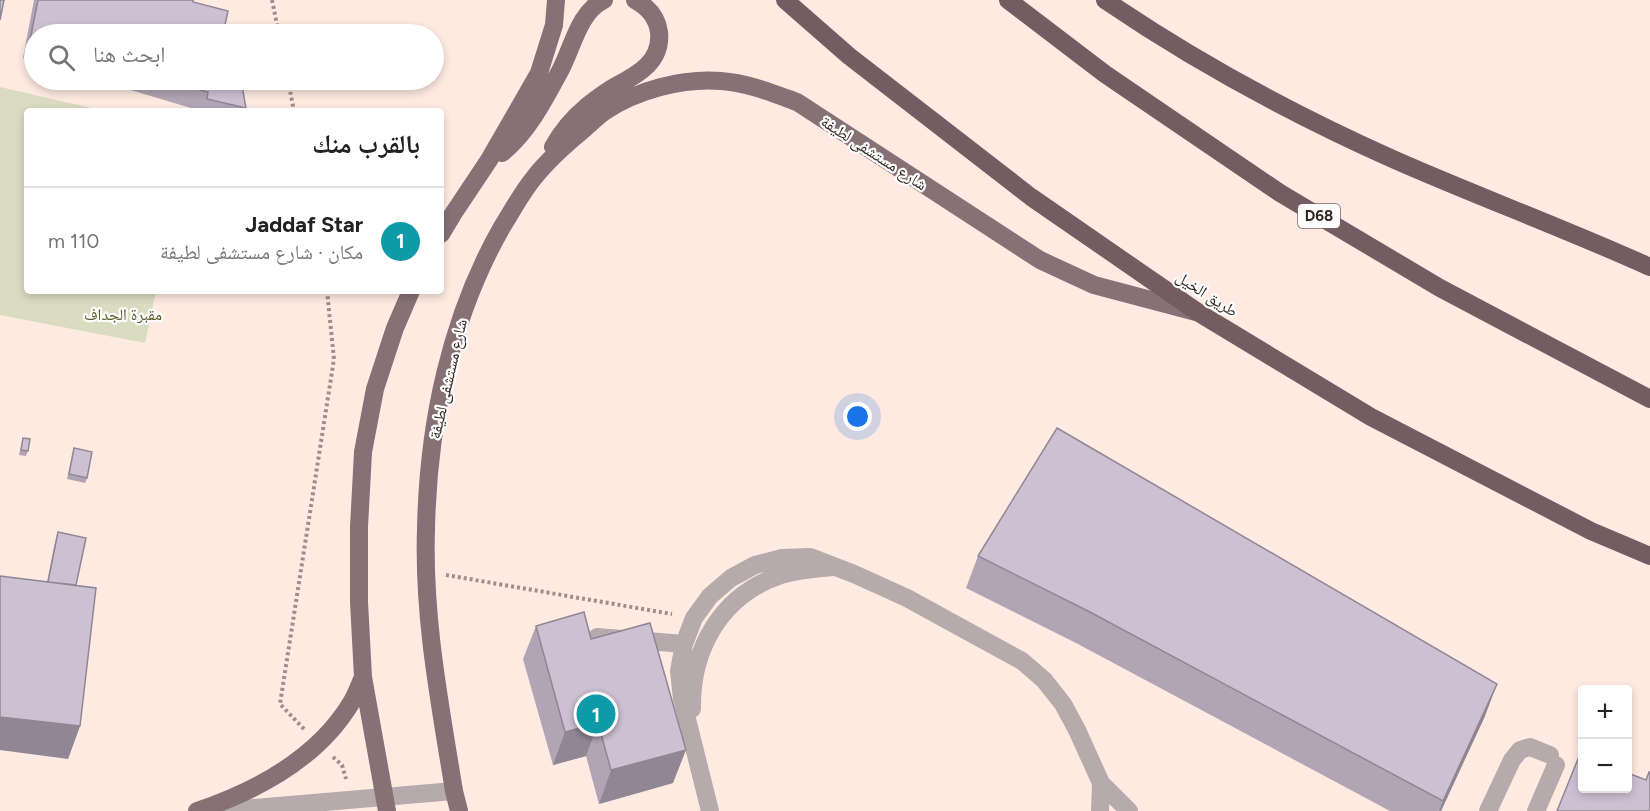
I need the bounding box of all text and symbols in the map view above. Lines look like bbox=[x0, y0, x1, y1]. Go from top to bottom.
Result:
search box bbox=[24, 24, 444, 90]
icon: search bbox=[45, 41, 78, 74]
text: ابحث هنا bbox=[93, 41, 166, 68]
street label: شارع مستشفى لطيفة bbox=[817, 112, 931, 195]
text: بالقرب منك bbox=[312, 128, 420, 160]
road number: D68 bbox=[1298, 204, 1340, 228]
text: Jaddaf Star bbox=[245, 211, 363, 238]
text: 110 m bbox=[48, 229, 99, 253]
text: 1 bbox=[396, 229, 405, 253]
text: مكان · شارع مستشفى لطيفة bbox=[160, 240, 363, 264]
street label: طريق الخيل bbox=[1172, 267, 1241, 322]
park label: مقبرة الجداف bbox=[84, 305, 162, 324]
street label: شارع مستشفى لطيفة bbox=[425, 317, 472, 441]
your location bbox=[843, 402, 872, 431]
map controls bbox=[1578, 685, 1632, 793]
button: + bbox=[1578, 685, 1632, 739]
pin: 1 bbox=[576, 692, 616, 736]
button: − bbox=[1578, 739, 1632, 793]

